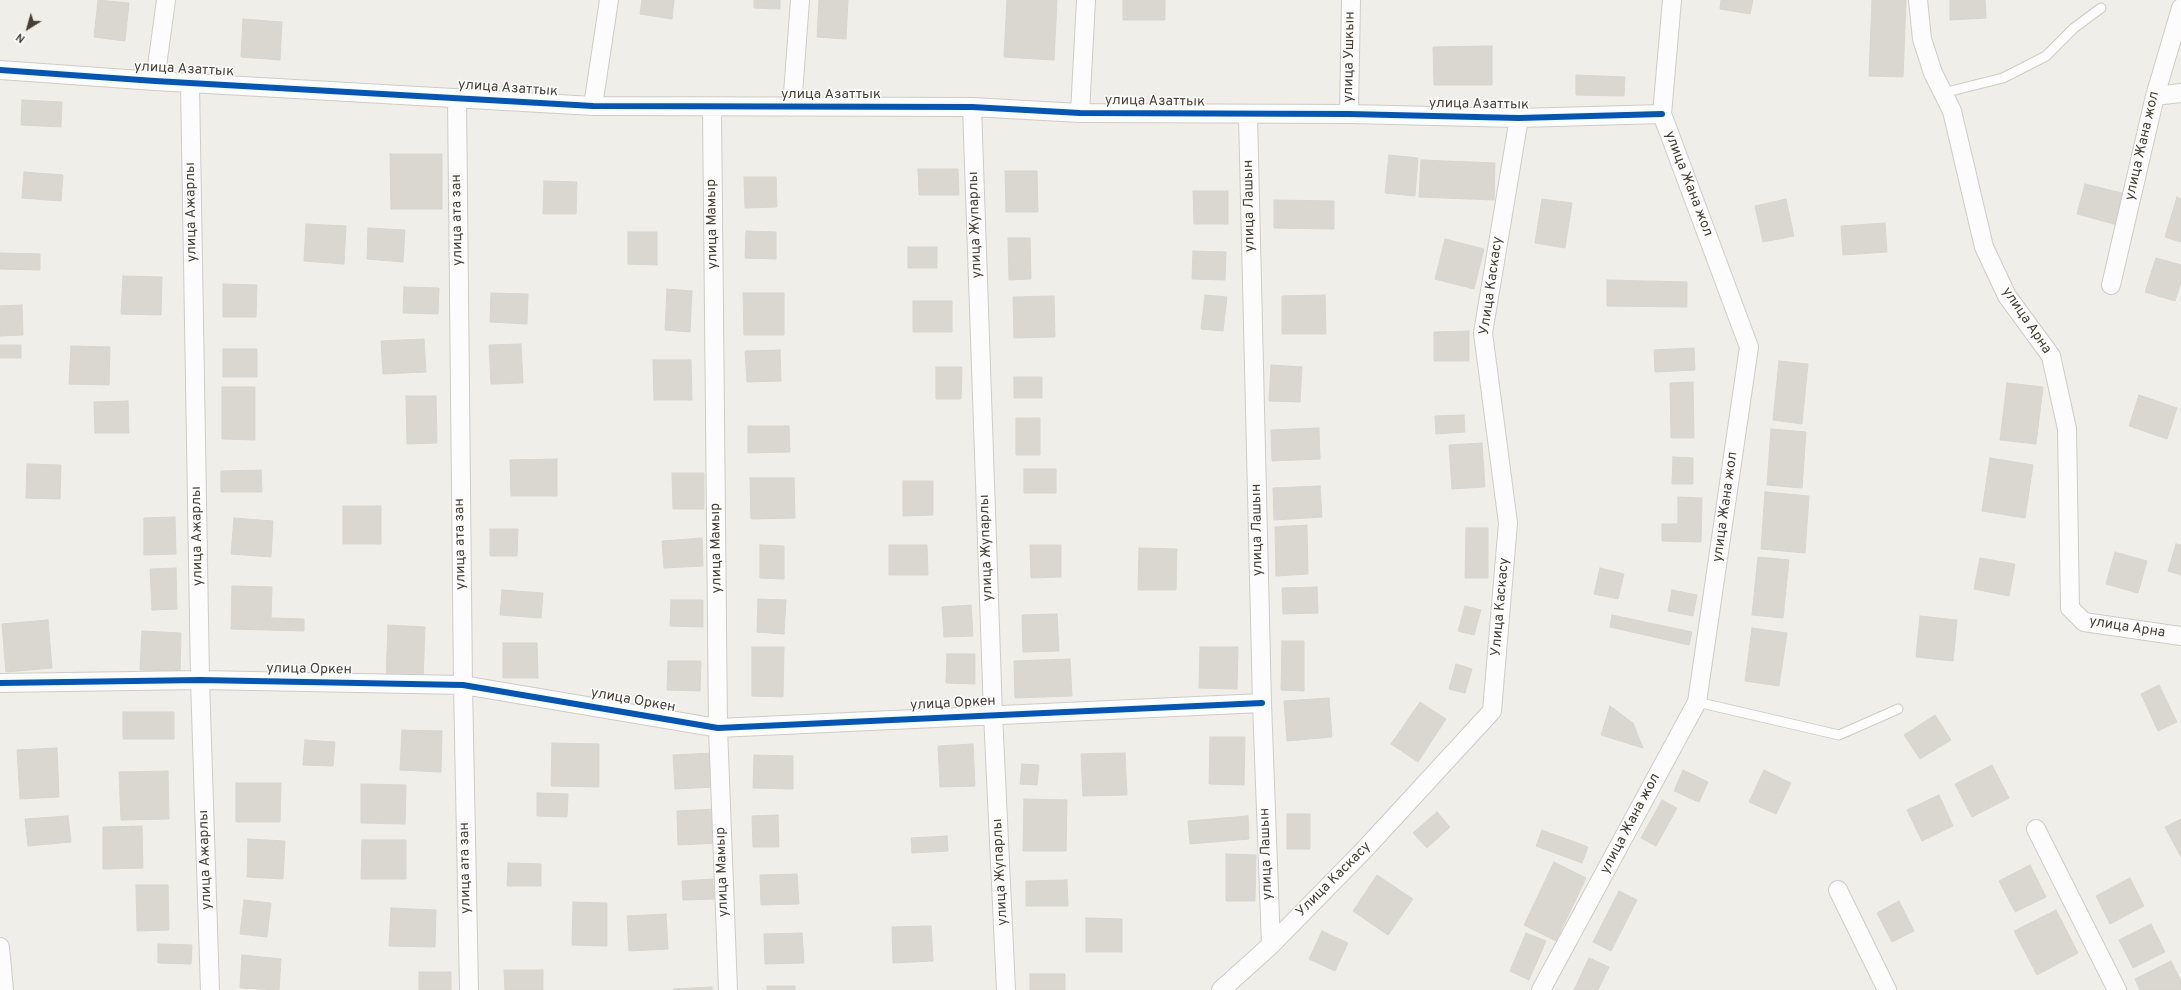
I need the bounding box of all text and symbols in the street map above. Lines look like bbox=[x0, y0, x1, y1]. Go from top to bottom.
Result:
north arrow bbox=[8, 8, 48, 48]
street label: улица Ушкын bbox=[1341, 11, 1359, 103]
text: N bbox=[13, 30, 28, 46]
street label: улица Азаттык bbox=[134, 59, 234, 81]
street label: улица Азаттык bbox=[457, 77, 559, 101]
street label: улица Азаттык bbox=[781, 87, 881, 103]
street label: улица Жана жол bbox=[2122, 90, 2164, 202]
street label: улица Азаттык bbox=[1105, 93, 1205, 111]
street label: улица Азаттык bbox=[1429, 96, 1529, 114]
street label: улица Жана жол bbox=[1660, 129, 1716, 239]
street label: улица Лашын bbox=[1241, 160, 1259, 252]
street label: улица Ажарлы bbox=[183, 162, 201, 262]
street label: улица Жупарлы bbox=[966, 171, 986, 279]
street label: улица ата зан bbox=[449, 174, 467, 266]
street label: улица Мамыр bbox=[704, 179, 722, 269]
street label: Улица Каскасу bbox=[1477, 236, 1507, 336]
street label: улица Арна bbox=[1998, 284, 2054, 358]
street label: улица Жана жол bbox=[1710, 451, 1742, 563]
street label: улица Лашын bbox=[1249, 484, 1267, 576]
street label: улица Ажарлы bbox=[189, 486, 207, 586]
street label: улица Жупарлы bbox=[977, 494, 997, 602]
street label: улица ата зан bbox=[452, 498, 470, 590]
street label: улица Мамыр bbox=[708, 503, 726, 593]
street label: Улица Каскасу bbox=[1488, 557, 1514, 657]
street label: улица Арна bbox=[2088, 614, 2166, 642]
street label: улица Оркен bbox=[266, 661, 352, 679]
street label: улица Оркен bbox=[589, 685, 677, 717]
street label: улица Оркен bbox=[910, 693, 996, 715]
street label: улица Жана жол bbox=[1597, 771, 1665, 877]
street label: улица Лашын bbox=[1257, 808, 1277, 900]
street label: улица Ажарлы bbox=[196, 810, 216, 910]
street label: улица Жупарлы bbox=[990, 818, 1012, 926]
street label: улица ата зан bbox=[457, 822, 475, 914]
street label: улица Мамыр bbox=[713, 827, 733, 917]
street label: Улица Каскасу bbox=[1293, 839, 1375, 921]

